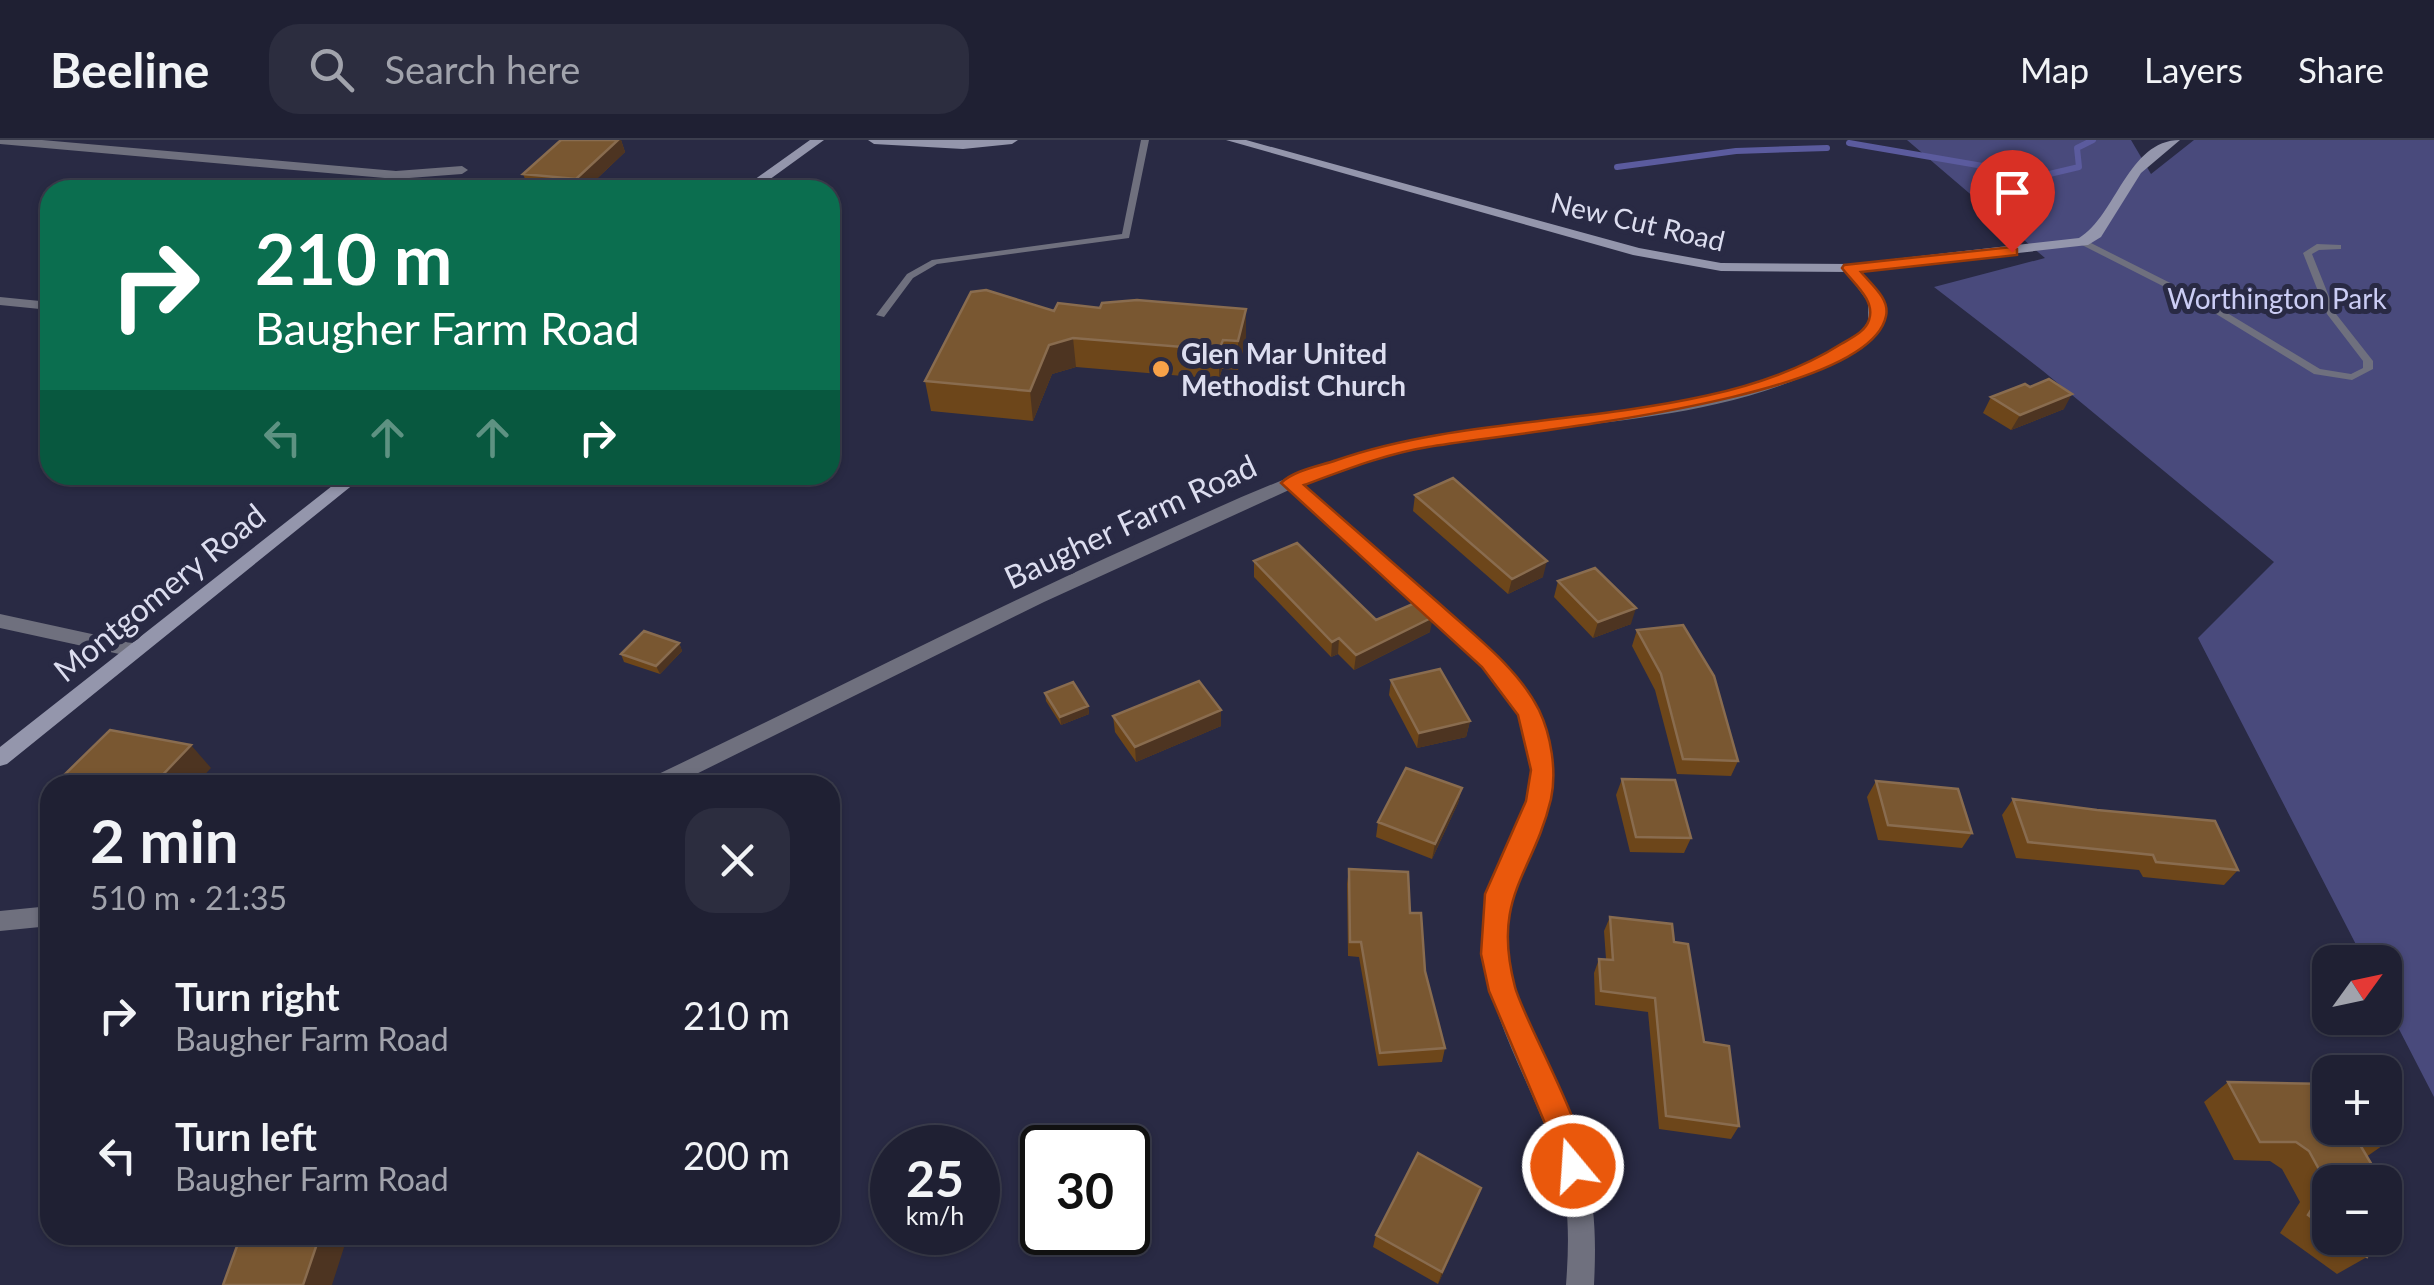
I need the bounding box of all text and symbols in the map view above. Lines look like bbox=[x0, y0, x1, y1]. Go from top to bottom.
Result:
search box bbox=[269, 24, 969, 114]
text: Beeline bbox=[50, 41, 209, 98]
icon: search bbox=[304, 42, 359, 97]
text: Search here bbox=[384, 46, 580, 92]
text: Map bbox=[2020, 48, 2089, 90]
text: Layers bbox=[2144, 48, 2243, 90]
text: Share bbox=[2298, 48, 2384, 90]
pin bbox=[1970, 150, 2055, 253]
icon: arrive bbox=[1985, 165, 2040, 220]
street label: New Cut Road bbox=[1548, 184, 1728, 258]
text: 210 m bbox=[255, 216, 452, 300]
icon: right bbox=[90, 220, 220, 350]
park label: Worthington Park bbox=[2167, 281, 2387, 315]
text: Baugher Farm Road bbox=[255, 301, 640, 355]
place label: Glen Mar United Methodist Church bbox=[1181, 336, 1406, 402]
marker: Glen Mar United Methodist Church bbox=[1150, 358, 1172, 380]
icon: left bbox=[255, 410, 310, 465]
icon: ahead bbox=[360, 410, 415, 465]
icon: ahead bbox=[465, 410, 520, 465]
icon: right bbox=[570, 410, 625, 465]
street label: Baugher Farm Road bbox=[998, 446, 1262, 596]
street label: Montgomery Road bbox=[45, 495, 273, 689]
text: 2 min bbox=[90, 804, 239, 876]
button: close bbox=[685, 808, 790, 913]
text: 510 m · 21:35 bbox=[90, 878, 287, 917]
north arrow bbox=[2312, 945, 2402, 1035]
map controls bbox=[2312, 945, 2402, 1255]
text: Turn right bbox=[175, 973, 340, 1019]
icon: right bbox=[90, 988, 145, 1043]
text: 210 m bbox=[683, 992, 790, 1038]
text: Baugher Farm Road bbox=[175, 1019, 449, 1058]
button: + bbox=[2312, 1055, 2402, 1145]
text: Turn left bbox=[175, 1113, 317, 1159]
position arrow bbox=[1521, 1114, 1625, 1218]
speed limit sign: 30 bbox=[1020, 1125, 1150, 1255]
icon: left bbox=[90, 1128, 145, 1183]
text: 200 m bbox=[683, 1132, 790, 1178]
text: 25 bbox=[906, 1148, 964, 1208]
text: Baugher Farm Road bbox=[175, 1159, 449, 1198]
button: − bbox=[2312, 1165, 2402, 1255]
text: km/h bbox=[906, 1200, 964, 1230]

